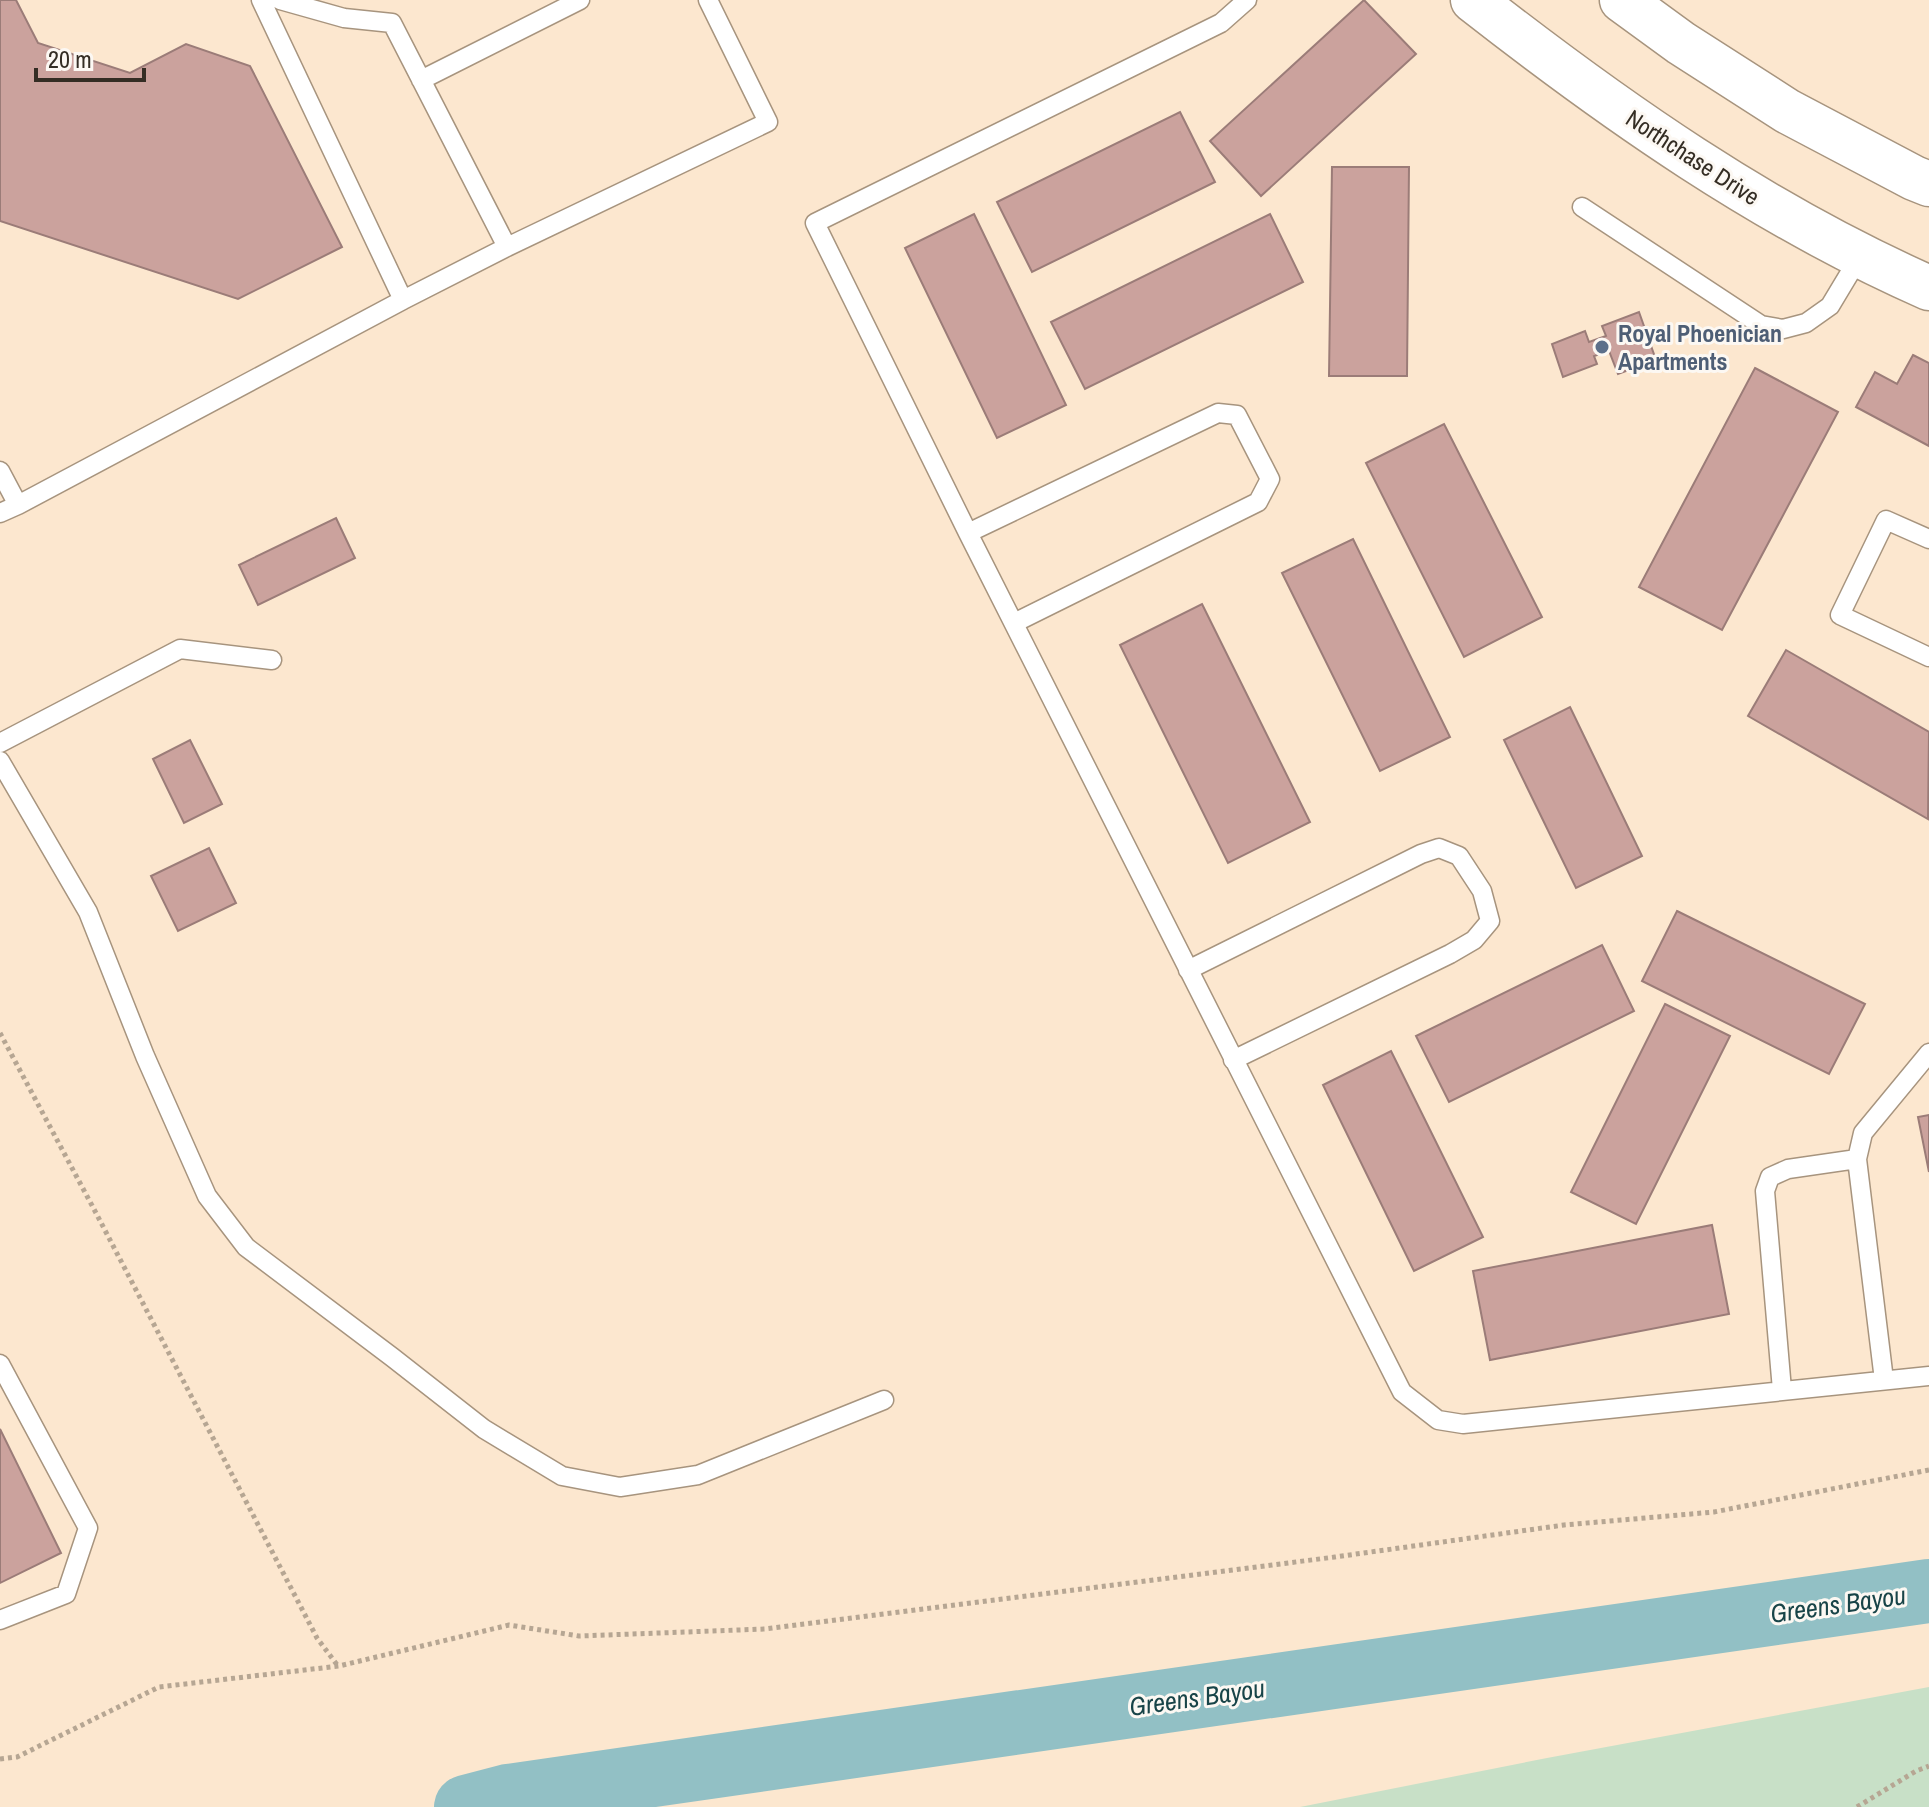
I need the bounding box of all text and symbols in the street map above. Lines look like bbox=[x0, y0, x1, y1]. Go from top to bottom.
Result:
scale bar bbox=[36, 32, 144, 82]
text: 20 m bbox=[48, 43, 92, 75]
street label: Northchase Drive bbox=[1620, 102, 1766, 212]
place label: Royal Phoenician Apartments bbox=[1618, 317, 1782, 377]
marker: Royal Phoenician Apartments bbox=[1593, 338, 1611, 356]
water label: Greens Bayou bbox=[1768, 1577, 1908, 1631]
water label: Greens Bayou bbox=[1127, 1670, 1267, 1724]

